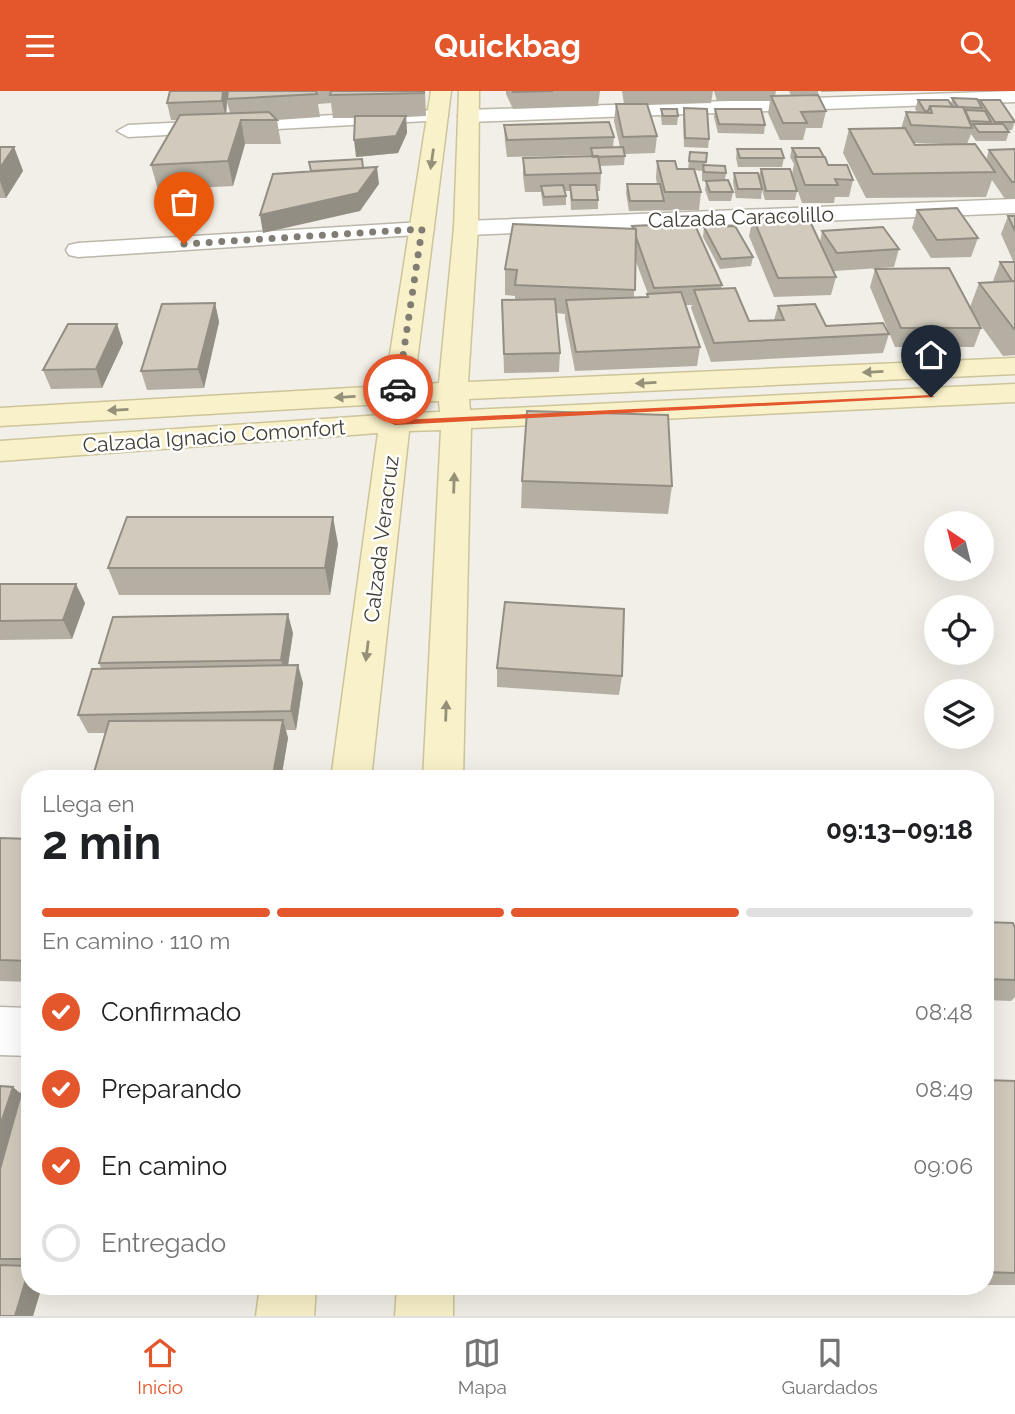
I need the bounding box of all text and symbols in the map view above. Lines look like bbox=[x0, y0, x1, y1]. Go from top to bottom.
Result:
icon: menu bbox=[21, 27, 59, 65]
text: Quickbag bbox=[434, 27, 581, 64]
icon: search bbox=[956, 27, 994, 65]
one-way arrow bbox=[426, 148, 437, 170]
pin bbox=[154, 172, 214, 244]
icon: bag bbox=[165, 183, 203, 221]
street label: Calzada Caracolillo bbox=[648, 201, 834, 233]
pin bbox=[901, 325, 961, 397]
icon: home bbox=[912, 336, 950, 374]
courier bbox=[363, 354, 433, 424]
one-way arrow bbox=[862, 367, 884, 378]
icon: car bbox=[379, 370, 417, 408]
one-way arrow bbox=[635, 377, 657, 388]
one-way arrow bbox=[334, 392, 356, 403]
one-way arrow bbox=[107, 405, 129, 416]
street label: Calzada Ignacio Comonfort bbox=[82, 414, 346, 458]
street label: Calzada Veracruz bbox=[358, 454, 404, 624]
one-way arrow bbox=[449, 472, 460, 494]
north arrow bbox=[924, 511, 994, 581]
map controls bbox=[924, 511, 994, 749]
button: locate bbox=[924, 595, 994, 665]
one-way arrow bbox=[361, 640, 372, 662]
button: layers bbox=[924, 679, 994, 749]
one-way arrow bbox=[440, 699, 451, 721]
text: Llega en bbox=[42, 790, 135, 817]
text: 09:13–09:18 bbox=[826, 815, 973, 845]
text: 2 min bbox=[42, 816, 161, 870]
text: En camino · 110 m bbox=[42, 927, 230, 954]
icon: check bbox=[42, 993, 80, 1031]
text: Confirmado bbox=[101, 997, 241, 1027]
text: 08:48 bbox=[915, 998, 973, 1025]
icon: check bbox=[42, 1070, 80, 1108]
text: Preparando bbox=[101, 1074, 241, 1104]
text: 08:49 bbox=[915, 1075, 973, 1102]
icon: check bbox=[42, 1147, 80, 1185]
text: En camino bbox=[101, 1151, 227, 1181]
text: 09:06 bbox=[913, 1152, 973, 1179]
text: Entregado bbox=[101, 1228, 226, 1258]
tab: Inicio bbox=[137, 1334, 183, 1398]
tab: Mapa bbox=[458, 1334, 507, 1398]
tab: Guardados bbox=[782, 1334, 878, 1398]

